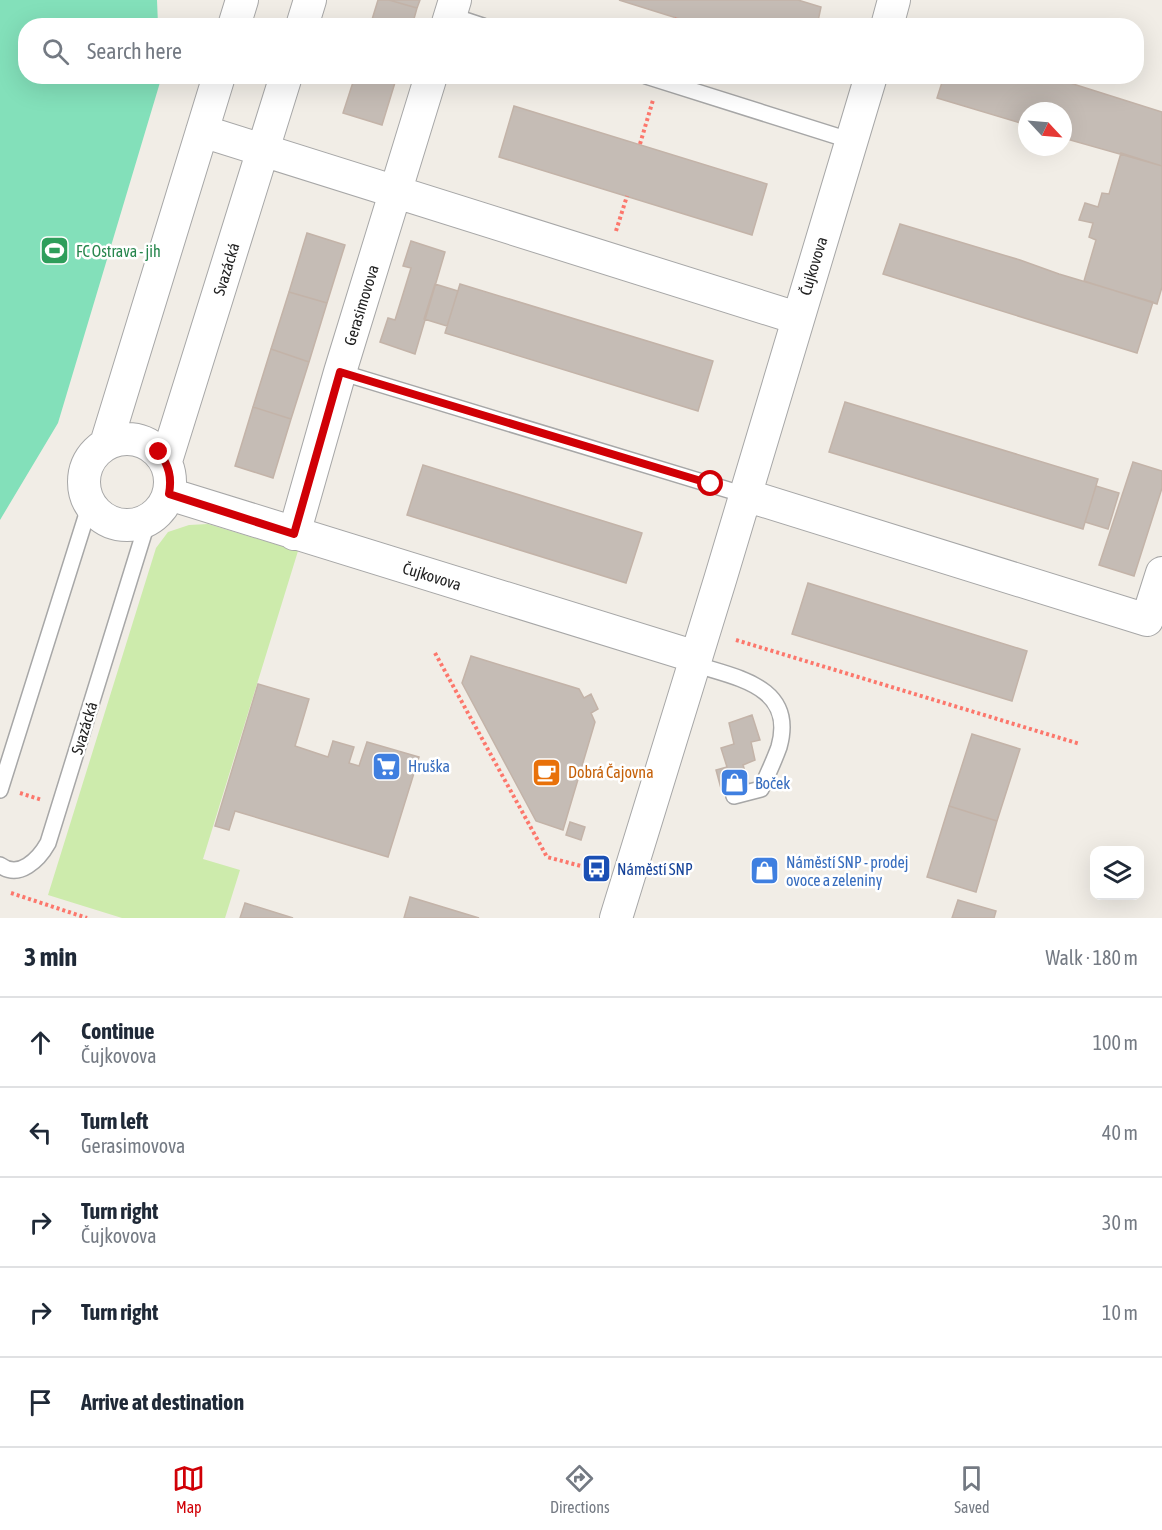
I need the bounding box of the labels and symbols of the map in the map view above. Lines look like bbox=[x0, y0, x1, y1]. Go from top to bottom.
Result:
north arrow bbox=[1018, 102, 1072, 156]
sports icon: FC Ostrava - jih bbox=[39, 235, 71, 267]
street label: Čujkovova bbox=[796, 235, 831, 298]
street label: Svazácká bbox=[209, 241, 243, 297]
place label: FC Ostrava - jih bbox=[76, 242, 161, 261]
street label: Gerasimovova bbox=[340, 262, 382, 348]
route end bbox=[145, 438, 171, 464]
route start bbox=[697, 470, 723, 496]
street label: Čujkovova bbox=[400, 559, 463, 594]
street label: Svazácká bbox=[67, 700, 101, 756]
supermarket icon: Hruška bbox=[371, 750, 403, 782]
cafe icon: Dobrá Čajovna bbox=[531, 756, 563, 788]
place label: Hruška bbox=[408, 757, 450, 775]
place label: Dobrá Čajovna bbox=[568, 763, 654, 782]
shop icon: Boček bbox=[718, 767, 750, 799]
place label: Boček bbox=[755, 774, 790, 792]
bus stop icon: Náměstí SNP bbox=[580, 853, 612, 885]
place label: Náměstí SNP - prodej ovoce a zeleniny bbox=[786, 853, 909, 890]
shop icon: Náměstí SNP - prodej ovoce a zeleniny bbox=[749, 855, 781, 887]
place label: Náměstí SNP bbox=[617, 860, 693, 878]

